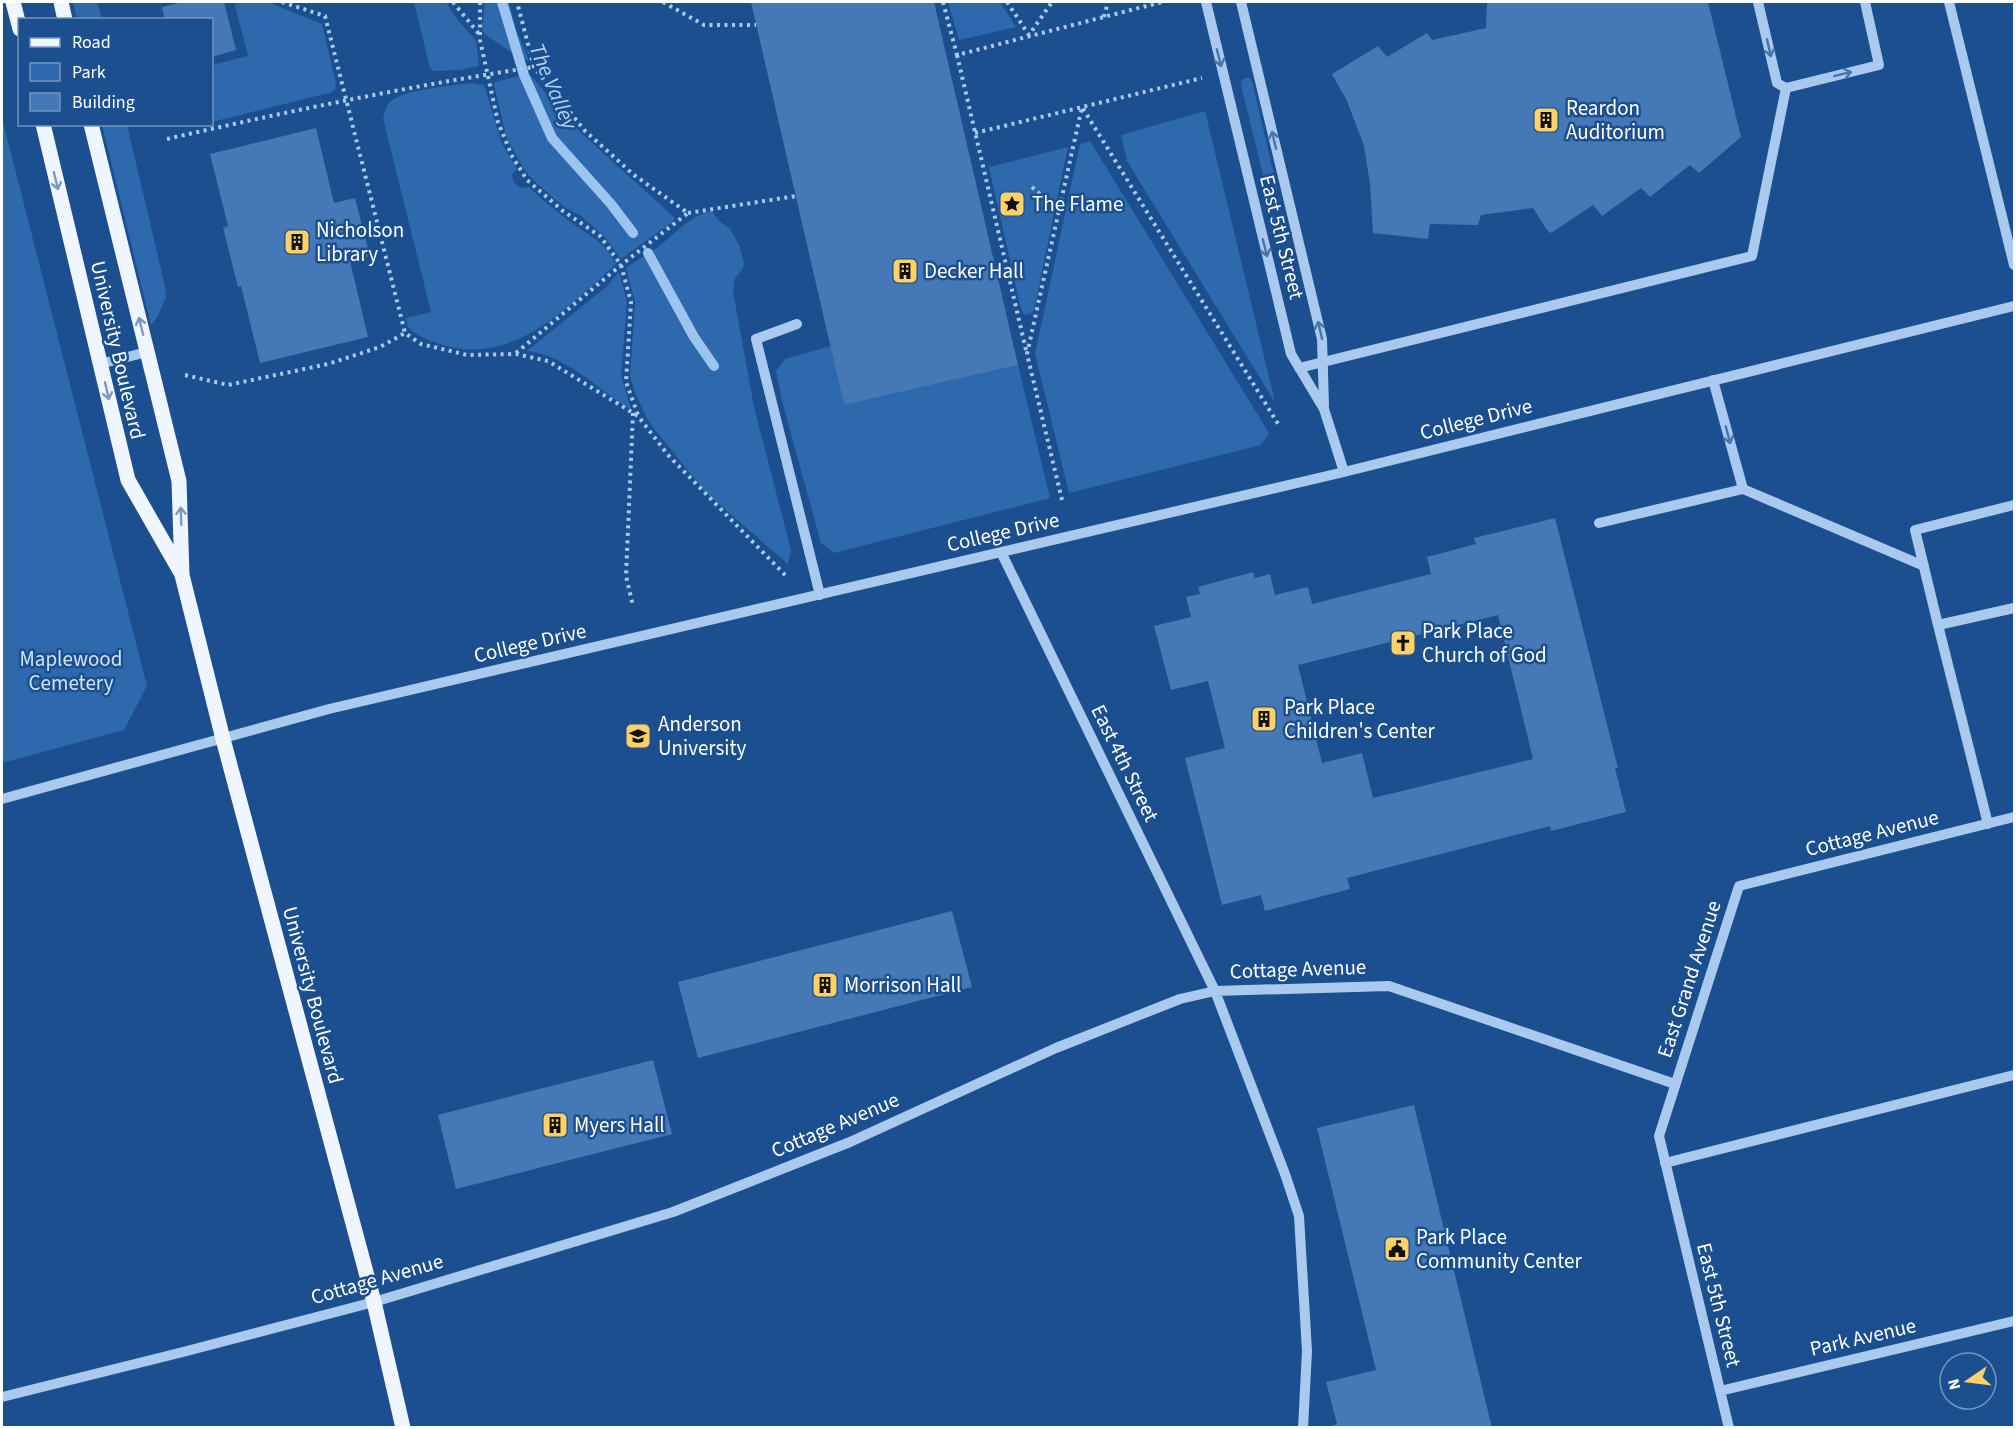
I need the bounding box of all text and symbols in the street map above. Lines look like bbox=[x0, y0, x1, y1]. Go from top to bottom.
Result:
legend bbox=[18, 18, 213, 126]
text: Road bbox=[72, 30, 111, 55]
one-way arrow bbox=[1764, 37, 1775, 57]
water label: The Valley bbox=[521, 38, 586, 135]
one-way arrow bbox=[1213, 49, 1225, 68]
text: Park bbox=[72, 60, 106, 85]
one-way arrow bbox=[1833, 68, 1852, 80]
text: Building bbox=[72, 90, 135, 115]
place label: Reardon Auditorium bbox=[1566, 93, 1665, 147]
building icon: Reardon Auditorium bbox=[1531, 105, 1561, 135]
one-way arrow bbox=[1268, 131, 1280, 150]
one-way arrow bbox=[51, 172, 63, 191]
street label: East 5th Street bbox=[1252, 172, 1312, 302]
place icon: The Flame bbox=[997, 189, 1027, 219]
place label: The Flame bbox=[1032, 189, 1123, 219]
place label: Nicholson Library bbox=[316, 215, 404, 269]
building icon: Nicholson Library bbox=[282, 227, 312, 257]
one-way arrow bbox=[1259, 238, 1271, 257]
building icon: Decker Hall bbox=[890, 256, 920, 286]
place label: Decker Hall bbox=[924, 256, 1024, 286]
street label: University Boulevard bbox=[83, 258, 153, 442]
one-way arrow bbox=[134, 317, 146, 336]
one-way arrow bbox=[1313, 321, 1325, 340]
one-way arrow bbox=[101, 382, 113, 401]
street label: College Drive bbox=[1417, 391, 1535, 447]
one-way arrow bbox=[1723, 425, 1734, 444]
street label: College Drive bbox=[944, 504, 1062, 560]
one-way arrow bbox=[175, 507, 186, 527]
street label: College Drive bbox=[471, 615, 589, 671]
place label: Park Place Church of God bbox=[1422, 616, 1547, 670]
church icon: Park Place Church of God bbox=[1388, 628, 1418, 658]
park label: Maplewood Cemetery bbox=[20, 644, 122, 698]
place label: Park Place Children's Center bbox=[1284, 692, 1435, 746]
street label: East 4th Street bbox=[1084, 699, 1166, 827]
building icon: Park Place Children's Center bbox=[1249, 704, 1279, 734]
place label: Anderson University bbox=[658, 709, 747, 763]
school or university icon: Anderson University bbox=[623, 721, 653, 751]
street label: Cottage Avenue bbox=[1802, 802, 1942, 864]
street label: East Grand Avenue bbox=[1649, 897, 1729, 1061]
street label: University Boulevard bbox=[275, 903, 351, 1087]
street label: Cottage Avenue bbox=[1229, 952, 1367, 986]
building icon: Morrison Hall bbox=[810, 970, 840, 1000]
place label: Morrison Hall bbox=[844, 970, 961, 1000]
street label: Cottage Avenue bbox=[766, 1085, 904, 1165]
building icon: Myers Hall bbox=[540, 1110, 570, 1140]
place label: Myers Hall bbox=[574, 1110, 665, 1140]
place label: Park Place Community Center bbox=[1416, 1222, 1582, 1276]
public building icon: Park Place Community Center bbox=[1382, 1234, 1412, 1264]
street label: East 5th Street bbox=[1689, 1240, 1749, 1370]
street label: Cottage Avenue bbox=[307, 1246, 447, 1312]
street label: Park Avenue bbox=[1807, 1310, 1919, 1364]
north arrow bbox=[1938, 1351, 1998, 1411]
text: N bbox=[1942, 1377, 1966, 1392]

